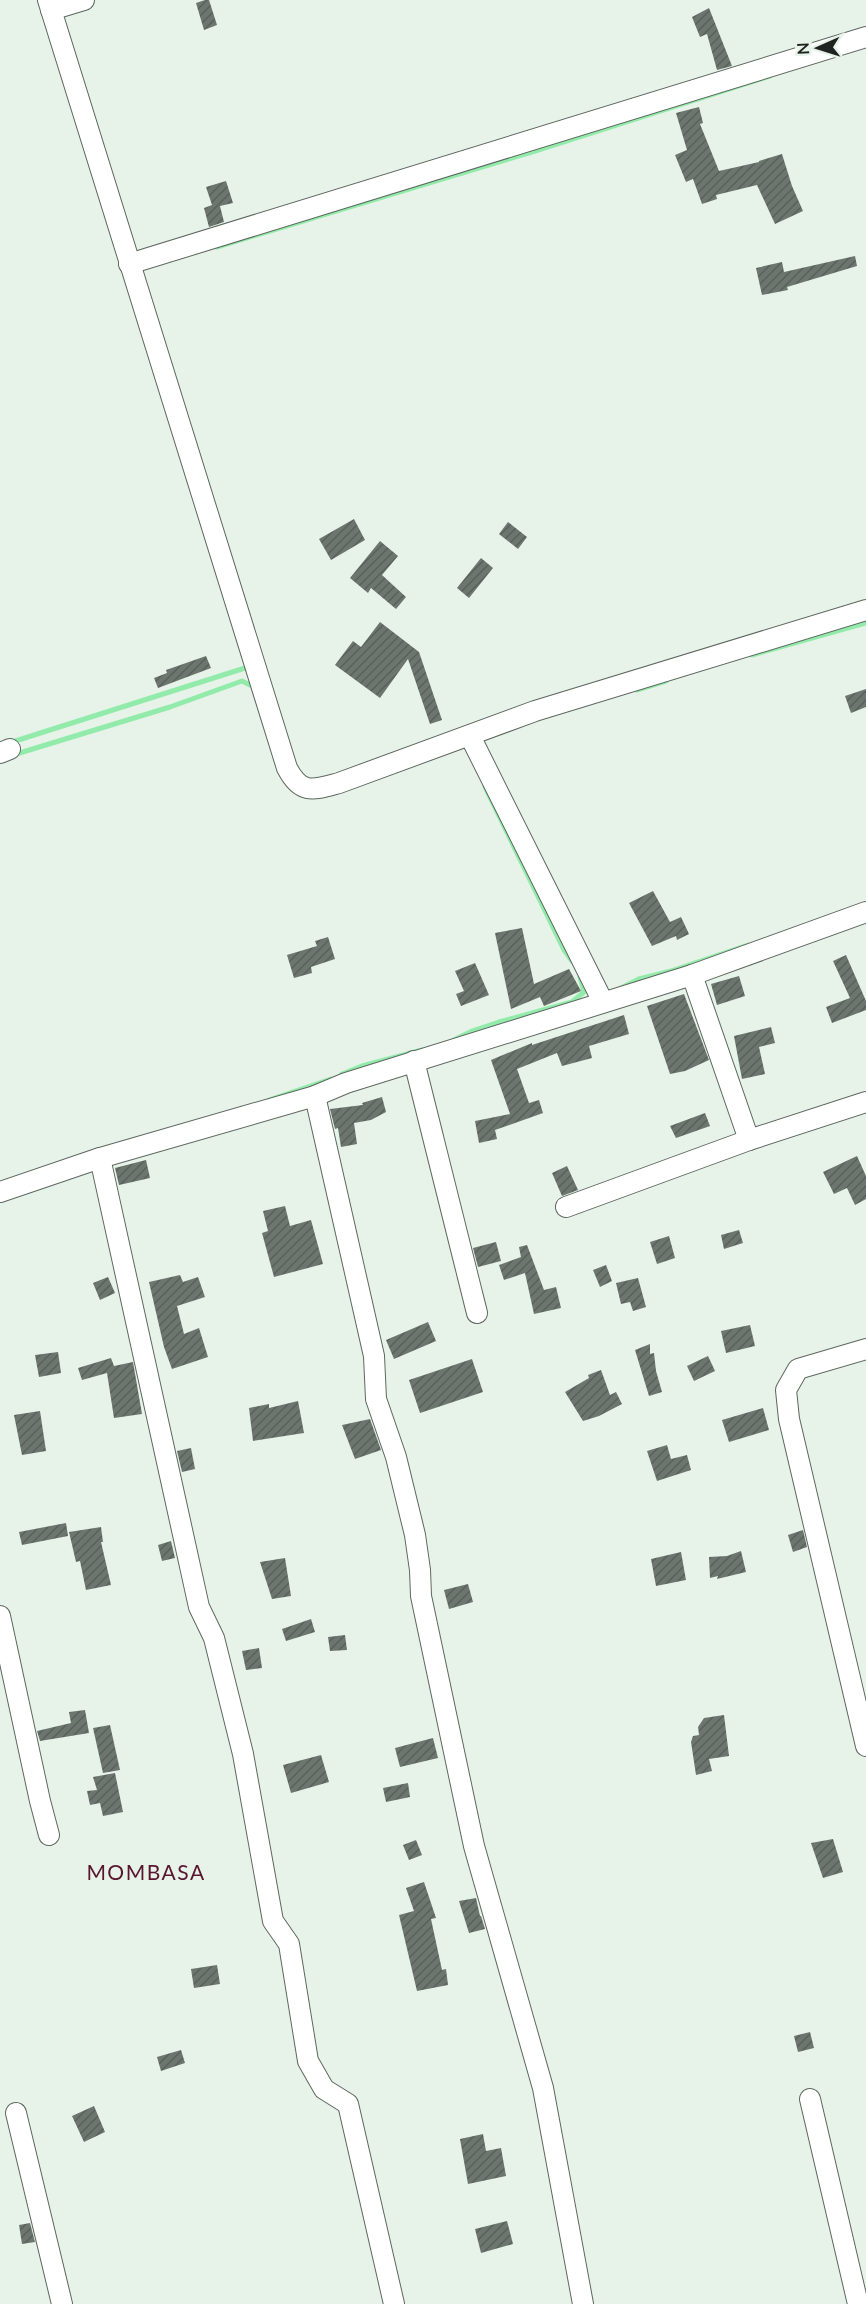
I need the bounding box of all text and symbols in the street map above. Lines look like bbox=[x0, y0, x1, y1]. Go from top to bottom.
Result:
north arrow bbox=[788, 18, 848, 78]
text: N bbox=[793, 42, 812, 55]
district label: MOMBASA bbox=[86, 1859, 206, 1884]

